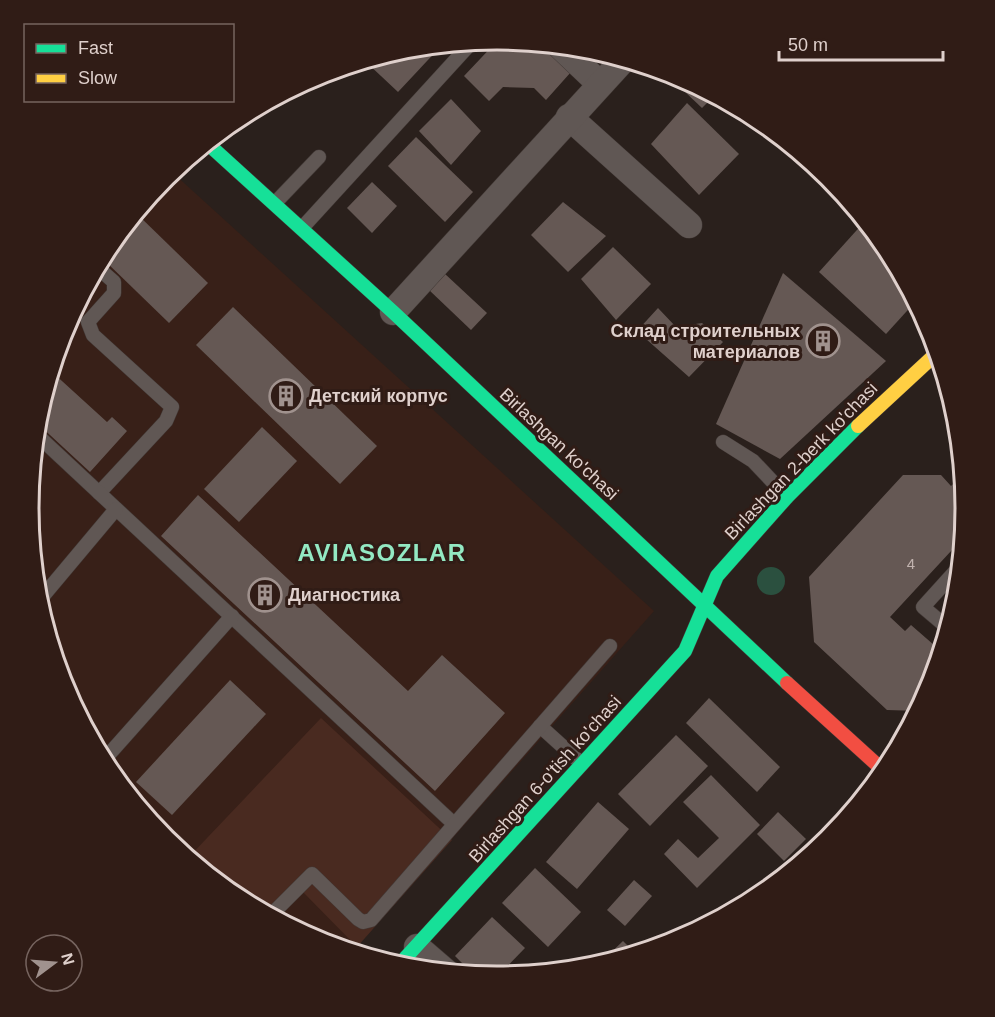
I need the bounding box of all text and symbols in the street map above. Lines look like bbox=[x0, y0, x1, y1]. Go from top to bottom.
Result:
legend bbox=[24, 24, 234, 102]
scale bar bbox=[779, 24, 942, 62]
text: 50 m bbox=[788, 35, 828, 55]
text: Fast bbox=[78, 38, 113, 58]
text: Slow bbox=[78, 68, 118, 88]
place label: Склад строительных материалов bbox=[610, 321, 800, 362]
building icon: Склад строительных материалов bbox=[805, 323, 841, 359]
building icon: Детский корпус bbox=[268, 378, 304, 414]
street label: Birlashgan 2-berk ko'chasi bbox=[721, 378, 881, 544]
street label: Birlashgan ko'chasi bbox=[496, 384, 622, 504]
place label: Детский корпус bbox=[309, 386, 448, 406]
district label: AVIASOZLAR bbox=[297, 539, 467, 566]
house number: 4 bbox=[907, 555, 915, 572]
building icon: Диагностика bbox=[247, 577, 283, 613]
place label: Диагностика bbox=[288, 585, 401, 605]
street label: Birlashgan 6-o'tish ko'chasi bbox=[465, 692, 625, 866]
north arrow bbox=[24, 933, 84, 993]
text: N bbox=[58, 951, 78, 967]

